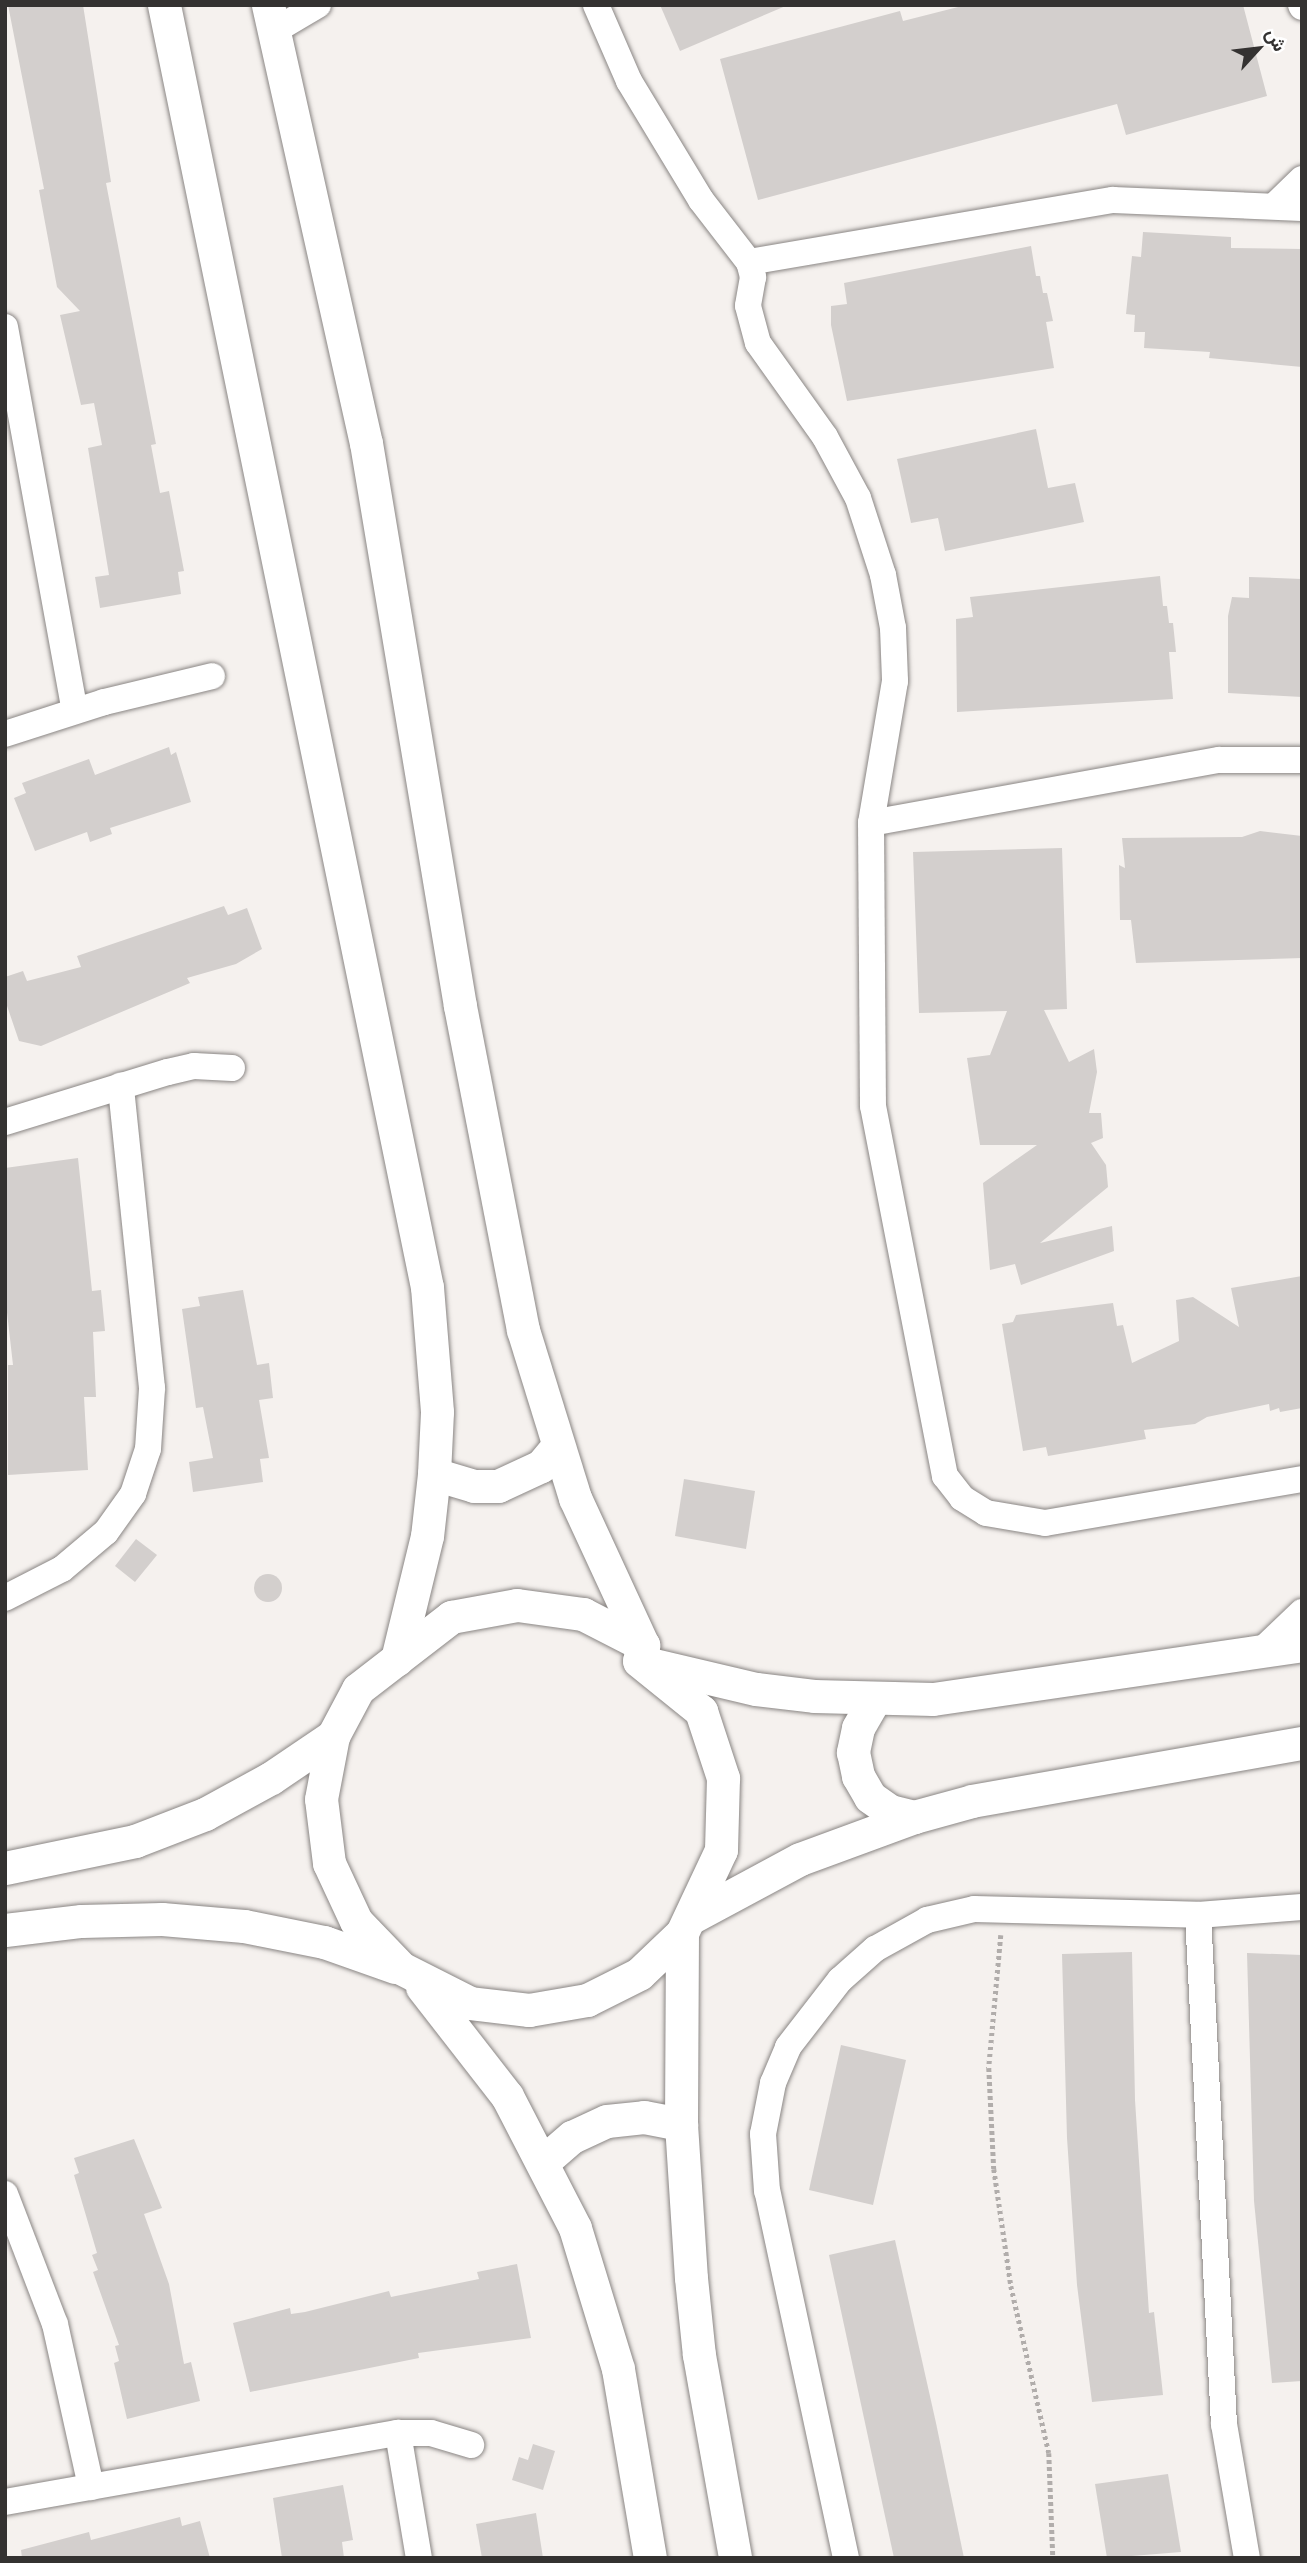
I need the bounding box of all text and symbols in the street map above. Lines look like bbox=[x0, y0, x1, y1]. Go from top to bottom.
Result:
north arrow bbox=[1223, 14, 1293, 84]
text: ش bbox=[1262, 24, 1292, 55]

